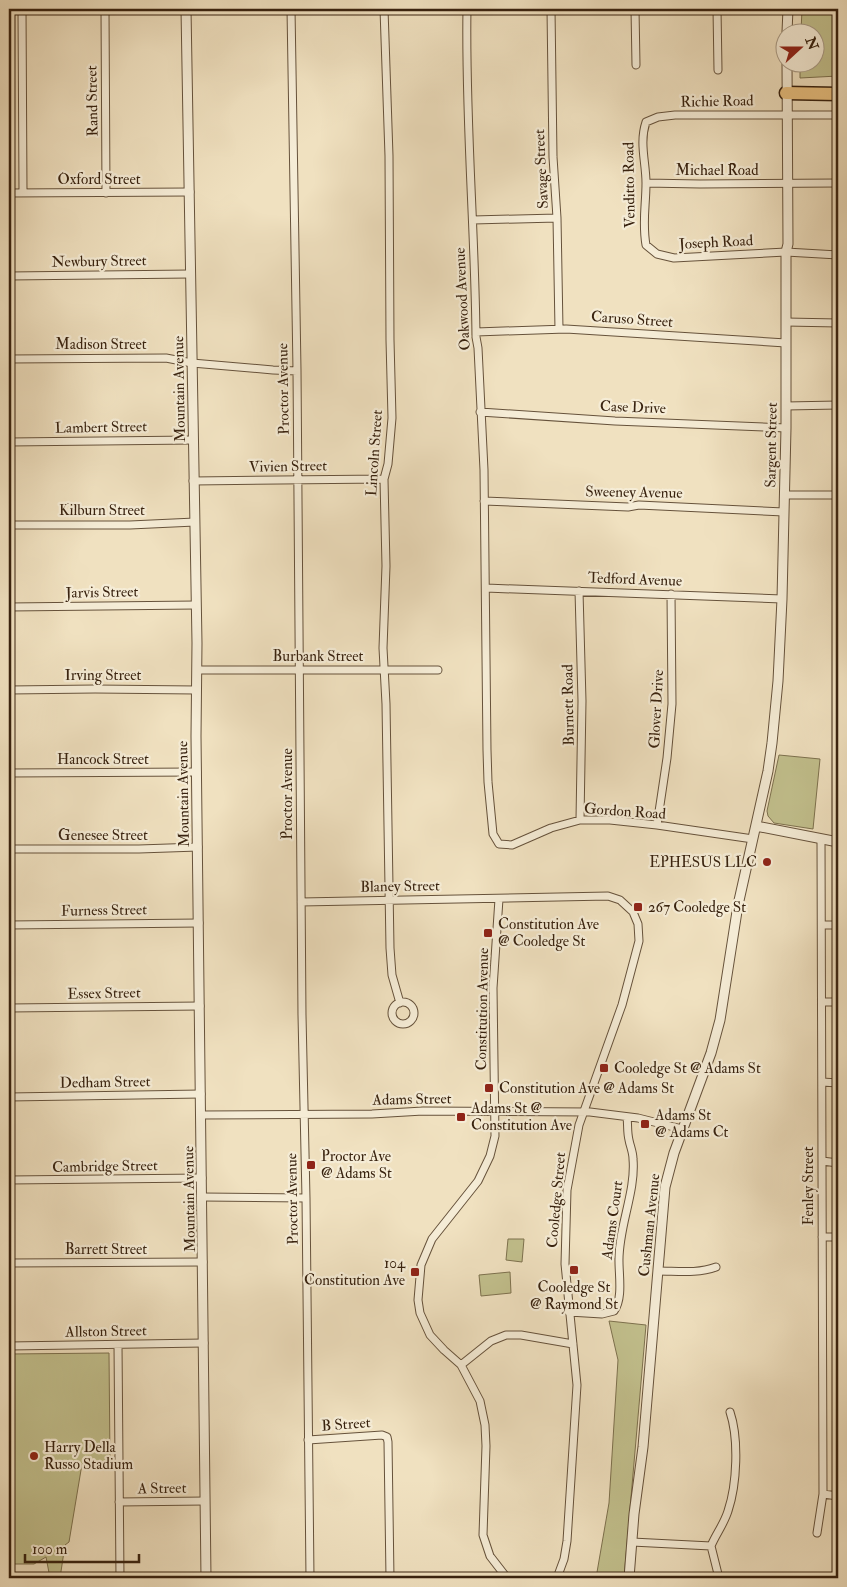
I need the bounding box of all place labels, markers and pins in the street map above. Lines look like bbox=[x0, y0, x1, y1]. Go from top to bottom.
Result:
place label: EPHESUS LLC bbox=[649, 853, 757, 872]
marker: EPHESUS LLC bbox=[761, 856, 773, 868]
place label: 267 Cooledge St bbox=[648, 898, 746, 917]
marker: 267 Cooledge St bbox=[632, 901, 644, 913]
place label: Constitution Ave @ Cooledge St bbox=[498, 915, 599, 951]
marker: Constitution Ave @ Cooledge St bbox=[482, 927, 494, 939]
place label: Cooledge St @ Adams St bbox=[614, 1059, 761, 1078]
marker: Cooledge St @ Adams St bbox=[598, 1062, 610, 1074]
place label: Constitution Ave @ Adams St bbox=[499, 1079, 674, 1098]
marker: Constitution Ave @ Adams St bbox=[483, 1082, 495, 1094]
place label: Adams St @ Constitution Ave bbox=[470, 1099, 572, 1135]
place label: Adams St @ Adams Ct bbox=[654, 1106, 729, 1142]
marker: Adams St @ Constitution Ave bbox=[455, 1111, 467, 1123]
marker: Adams St @ Adams Ct bbox=[639, 1118, 651, 1130]
place label: Proctor Ave @ Adams St bbox=[321, 1147, 392, 1183]
marker: Proctor Ave @ Adams St bbox=[305, 1159, 317, 1171]
place label: 104 Constitution Ave bbox=[304, 1254, 406, 1290]
marker: Cooledge St @ Raymond St bbox=[568, 1264, 580, 1276]
marker: 104 Constitution Ave bbox=[409, 1266, 421, 1278]
place label: Cooledge St @ Raymond St bbox=[530, 1278, 618, 1314]
place label: Harry Della Russo Stadium bbox=[44, 1438, 133, 1474]
marker: Harry Della Russo Stadium bbox=[28, 1450, 40, 1462]

